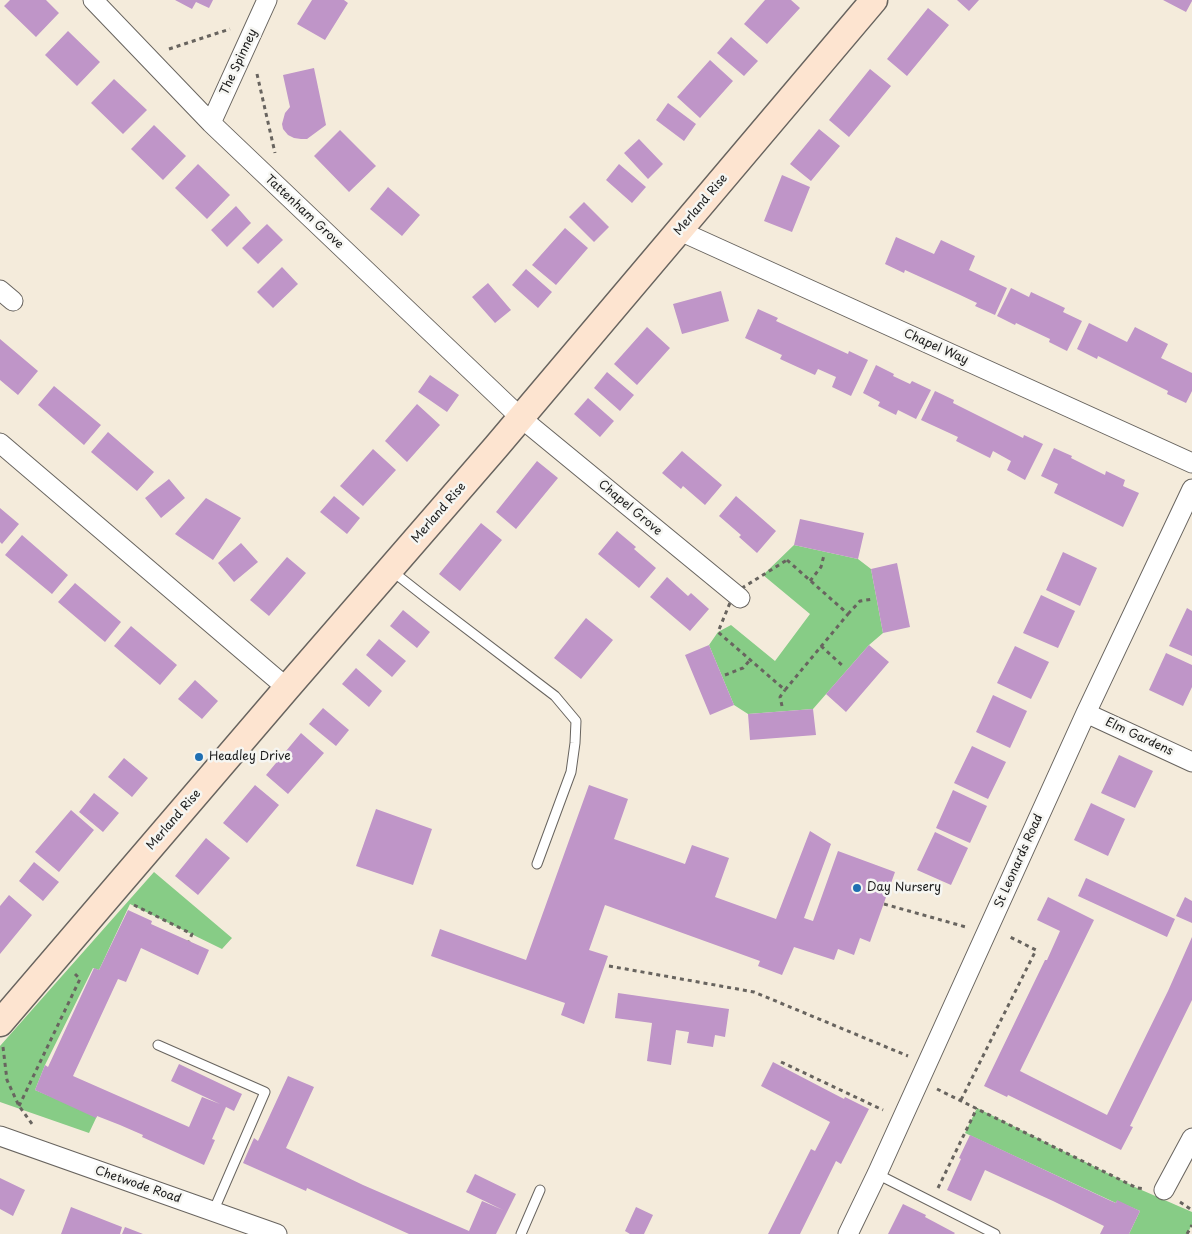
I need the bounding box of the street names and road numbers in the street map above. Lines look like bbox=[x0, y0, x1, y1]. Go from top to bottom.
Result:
street label: The Spinney bbox=[217, 27, 261, 97]
street label: Tattenham Grove bbox=[262, 172, 346, 252]
street label: Merland Rise bbox=[671, 172, 731, 238]
street label: Chapel Way bbox=[901, 326, 971, 368]
street label: Chapel Grove bbox=[595, 477, 665, 539]
street label: Merland Rise bbox=[409, 480, 469, 546]
street label: Elm Gardens bbox=[1103, 715, 1175, 759]
street label: Merland Rise bbox=[144, 787, 204, 853]
street label: St Leonards Road bbox=[992, 812, 1046, 910]
street label: Chetwode Road bbox=[93, 1164, 183, 1206]

